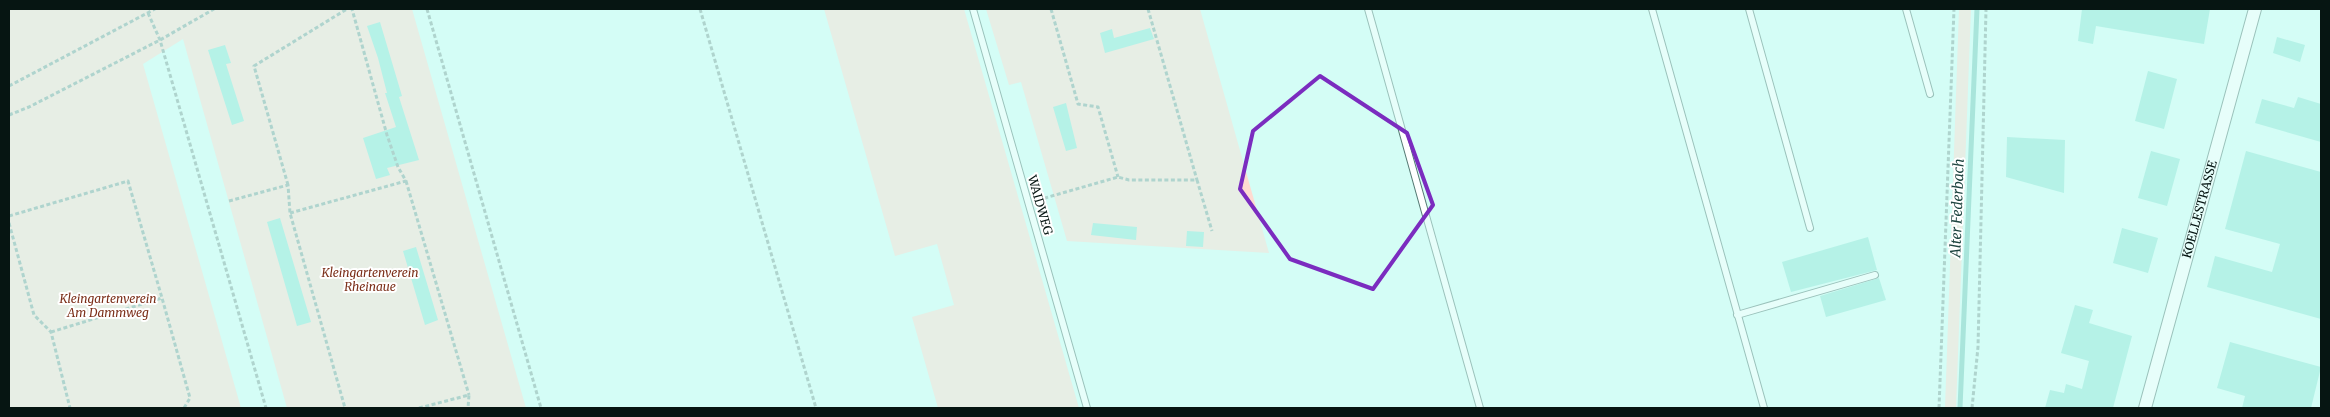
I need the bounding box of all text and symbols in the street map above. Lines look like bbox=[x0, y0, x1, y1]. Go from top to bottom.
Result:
water label: Alter Federbach bbox=[1946, 158, 1968, 259]
street label: KOELLESTRASSE bbox=[2179, 158, 2220, 260]
street label: WAIDWEG bbox=[1025, 172, 1056, 237]
park label: Kleingartenverein Rheinaue bbox=[320, 265, 419, 294]
park label: Kleingartenverein Am Dammweg bbox=[58, 291, 157, 320]

